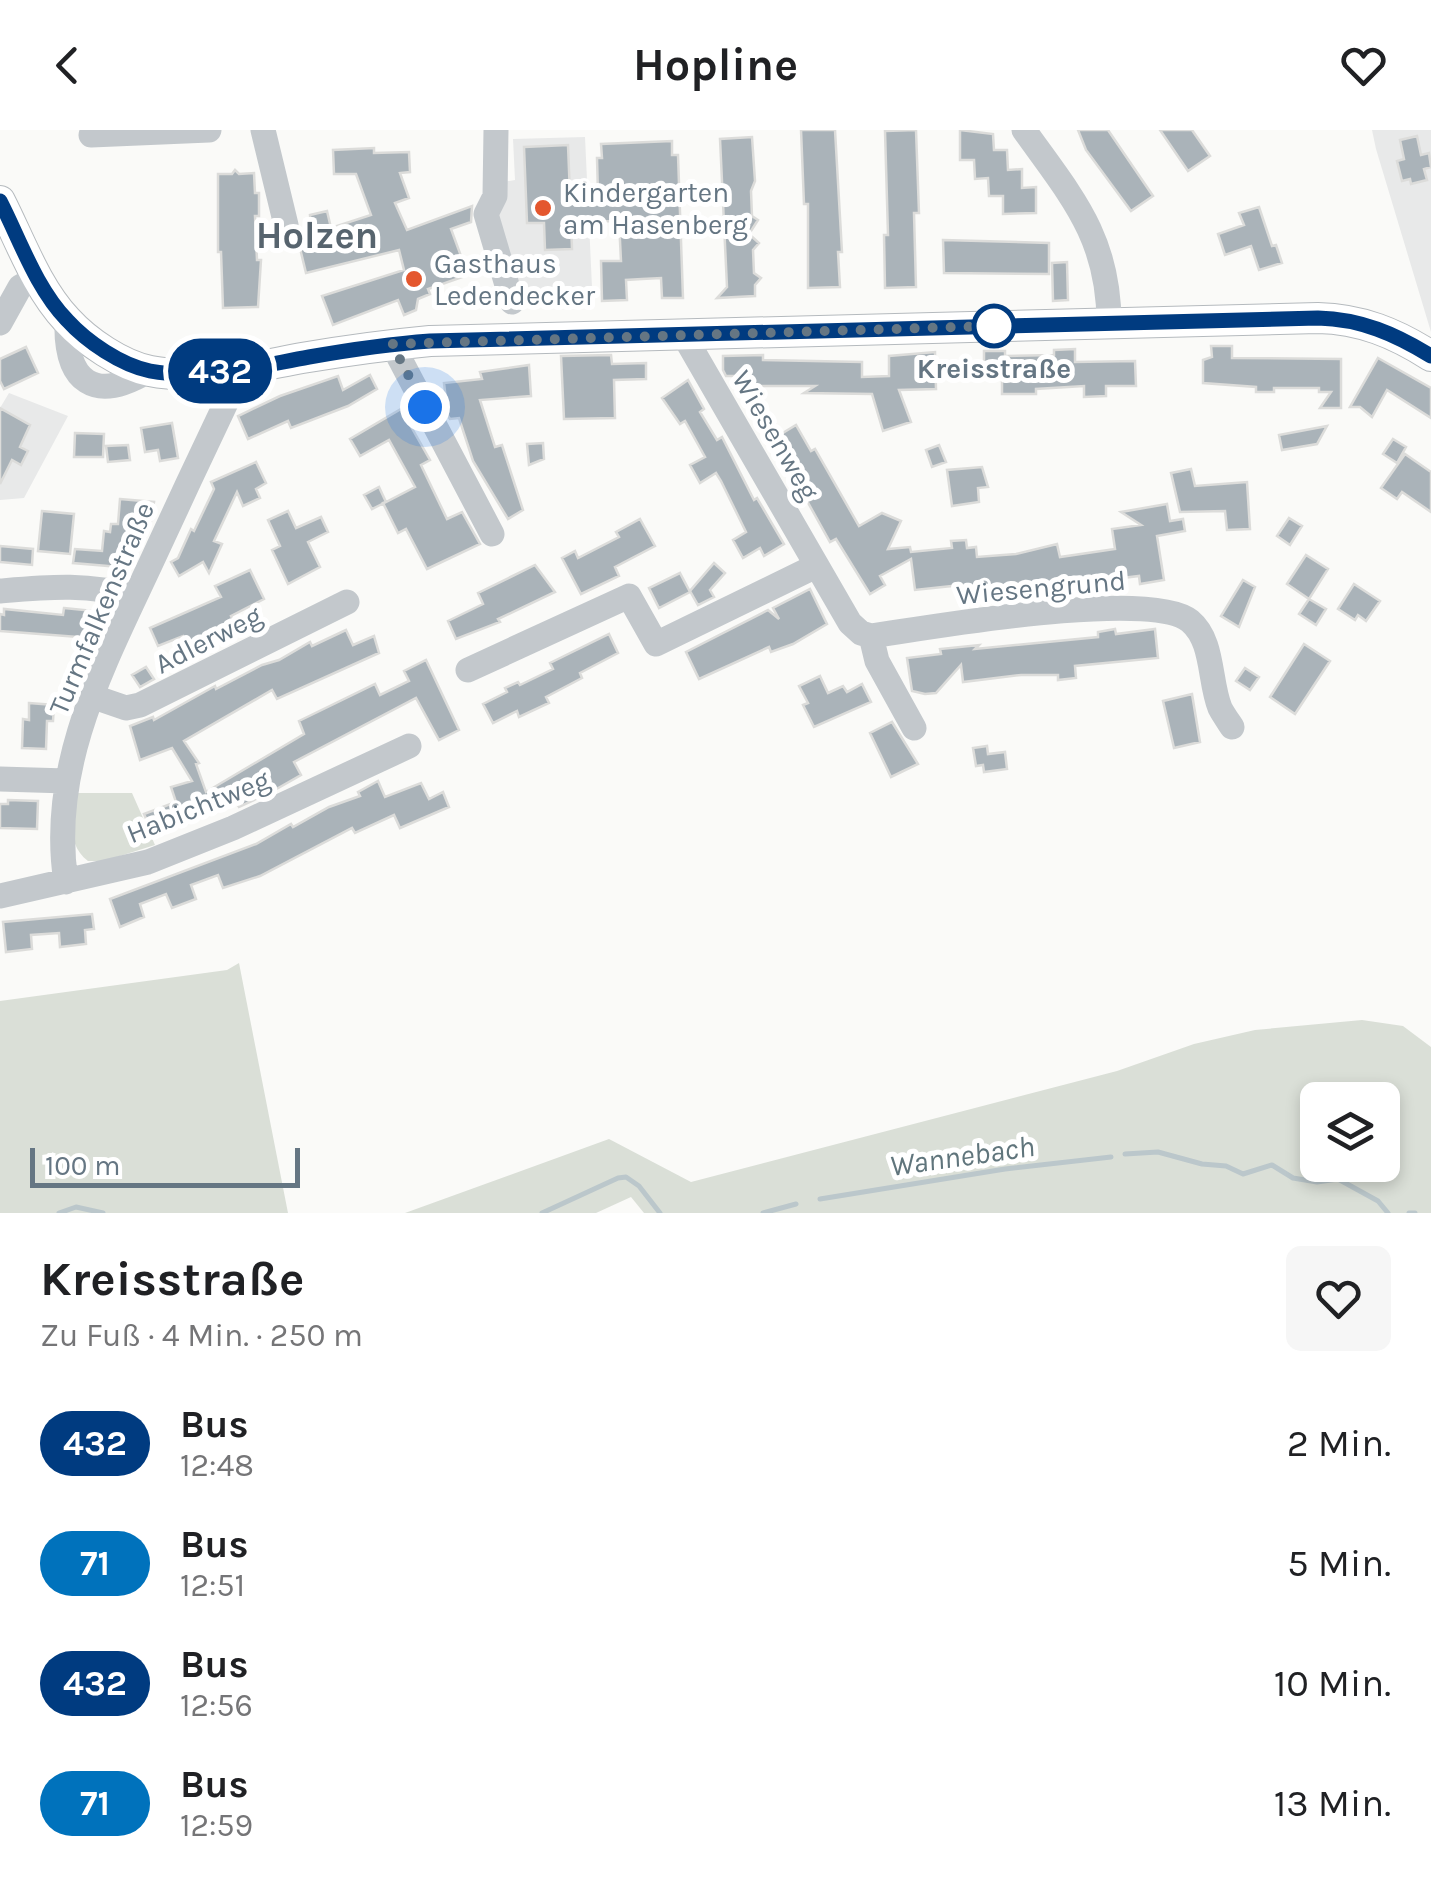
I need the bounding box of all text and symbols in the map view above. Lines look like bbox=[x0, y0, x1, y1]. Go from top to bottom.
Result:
icon: back bbox=[40, 38, 95, 93]
icon: heart bbox=[1336, 38, 1391, 93]
text: Hopline bbox=[633, 39, 798, 91]
place label: Kindergarten am Hasenberg bbox=[563, 176, 748, 241]
marker: Kindergarten am Hasenberg bbox=[532, 197, 554, 219]
district label: Holzen bbox=[256, 213, 378, 258]
place label: Gasthaus Ledendecker bbox=[434, 247, 596, 312]
marker: Gasthaus Ledendecker bbox=[403, 268, 425, 290]
marker: Kreisstraße bbox=[973, 305, 1015, 347]
line badge: 432 bbox=[162, 338, 278, 404]
text: 432 bbox=[188, 351, 252, 392]
place label: Kreisstraße bbox=[917, 352, 1071, 385]
street label: Wiesenweg bbox=[725, 365, 826, 506]
your location bbox=[400, 382, 450, 432]
street label: Turmfalkenstraße bbox=[42, 497, 161, 719]
street label: Wiesengrund bbox=[955, 564, 1127, 611]
street label: Adlerweg bbox=[149, 598, 267, 680]
street label: Habichtweg bbox=[122, 763, 275, 850]
map controls bbox=[1300, 1082, 1400, 1182]
button: layers bbox=[1300, 1082, 1400, 1182]
water label: Wannebach bbox=[887, 1128, 1037, 1184]
scale bar bbox=[30, 1143, 300, 1188]
text: 100 m bbox=[45, 1149, 120, 1182]
button: heart bbox=[1286, 1246, 1391, 1351]
text: Kreisstraße bbox=[40, 1251, 304, 1307]
text: Zu Fuß · 4 Min. · 250 m bbox=[40, 1317, 363, 1354]
text: Bus bbox=[180, 1402, 249, 1447]
text: 2 Min. bbox=[1287, 1421, 1391, 1466]
text: 432 bbox=[63, 1423, 127, 1464]
text: 12:48 bbox=[180, 1447, 254, 1484]
text: Bus bbox=[180, 1522, 249, 1567]
text: 5 Min. bbox=[1287, 1541, 1391, 1586]
text: 71 bbox=[80, 1543, 110, 1584]
text: 12:51 bbox=[180, 1567, 245, 1604]
text: Bus bbox=[180, 1642, 249, 1687]
text: 10 Min. bbox=[1274, 1661, 1391, 1706]
text: 432 bbox=[63, 1663, 127, 1704]
text: 12:56 bbox=[180, 1687, 253, 1724]
text: Bus bbox=[180, 1762, 249, 1807]
text: 13 Min. bbox=[1274, 1781, 1391, 1826]
text: 71 bbox=[80, 1783, 110, 1824]
text: 12:59 bbox=[180, 1807, 253, 1844]

